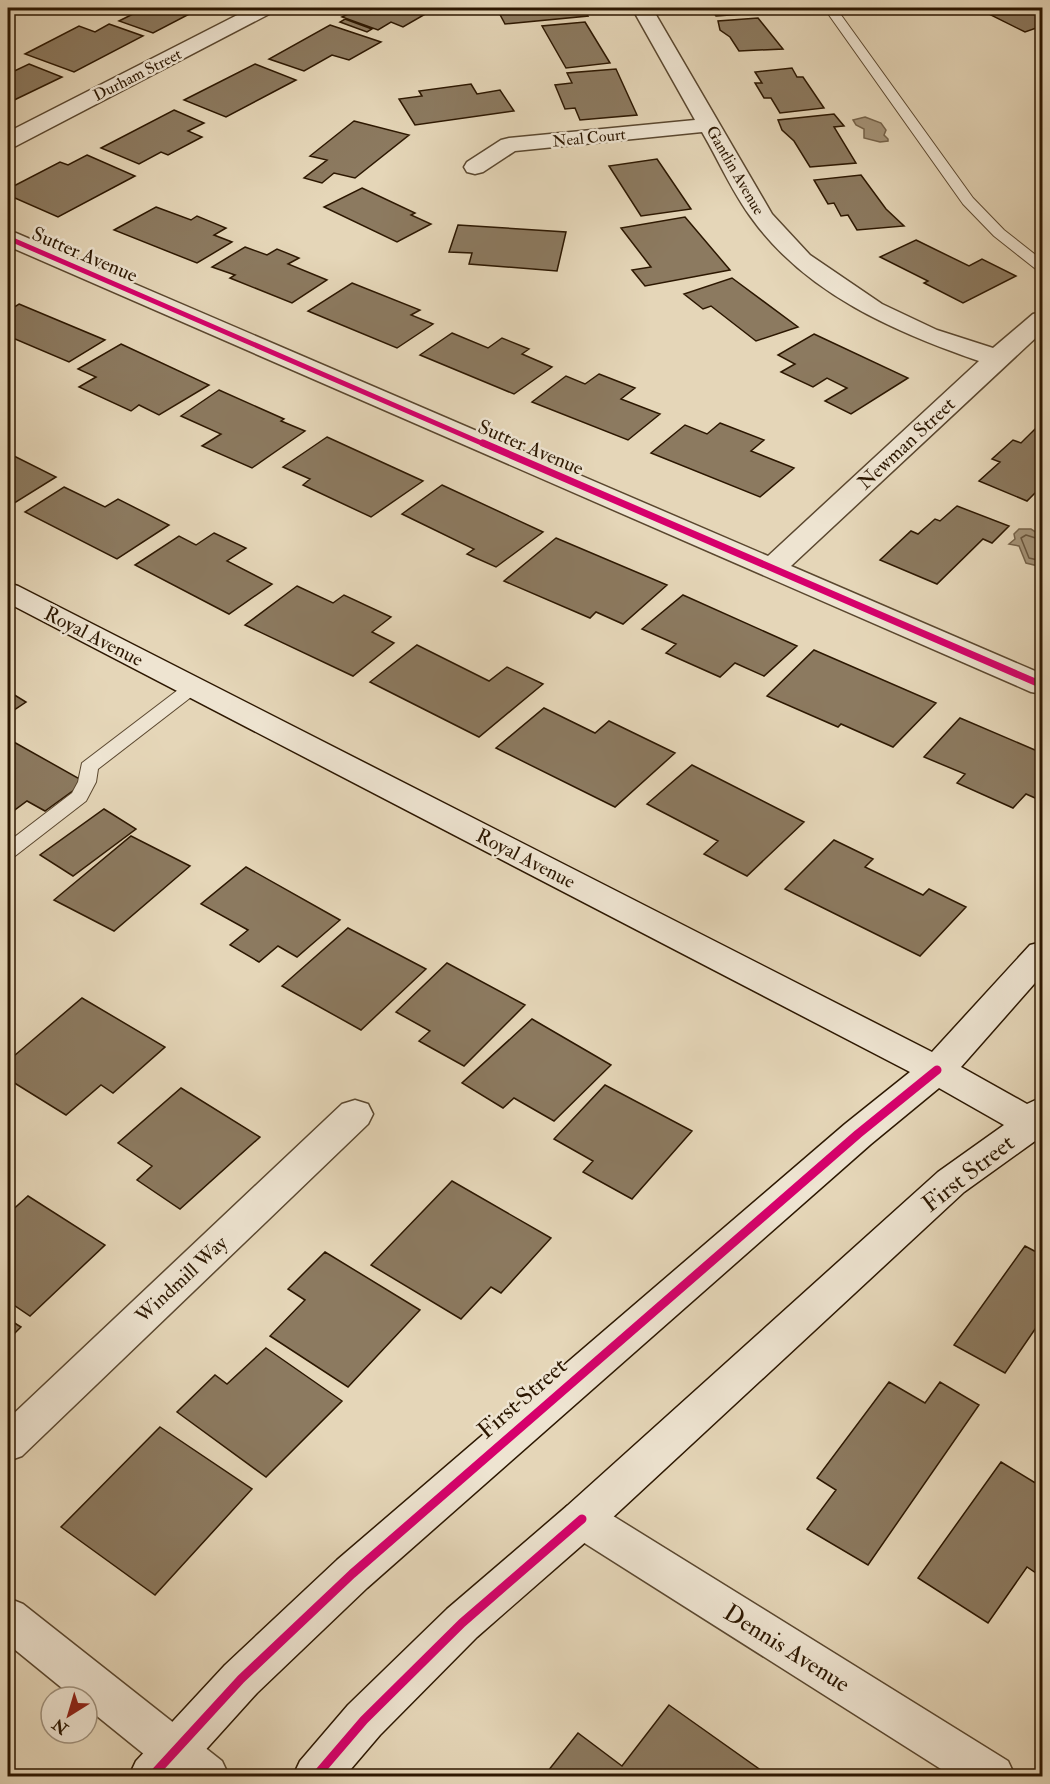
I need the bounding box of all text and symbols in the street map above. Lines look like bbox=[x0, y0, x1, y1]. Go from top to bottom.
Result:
street label: Durham Street bbox=[90, 44, 185, 106]
street label: Gantlin Avenue bbox=[702, 122, 769, 219]
street label: Neal Court bbox=[551, 124, 627, 152]
street label: Sutter Avenue bbox=[28, 221, 141, 288]
street label: Newman Street bbox=[852, 391, 961, 495]
street label: Sutter Avenue bbox=[474, 414, 587, 481]
street label: Royal Avenue bbox=[40, 601, 147, 672]
street label: Royal Avenue bbox=[472, 823, 579, 894]
street label: First Street bbox=[916, 1127, 1021, 1219]
street label: Windmill Way bbox=[129, 1230, 233, 1329]
street label: First Street bbox=[471, 1351, 574, 1446]
street label: Dennis Avenue bbox=[718, 1597, 856, 1700]
north arrow bbox=[39, 1685, 99, 1745]
text: N bbox=[48, 1713, 73, 1739]

